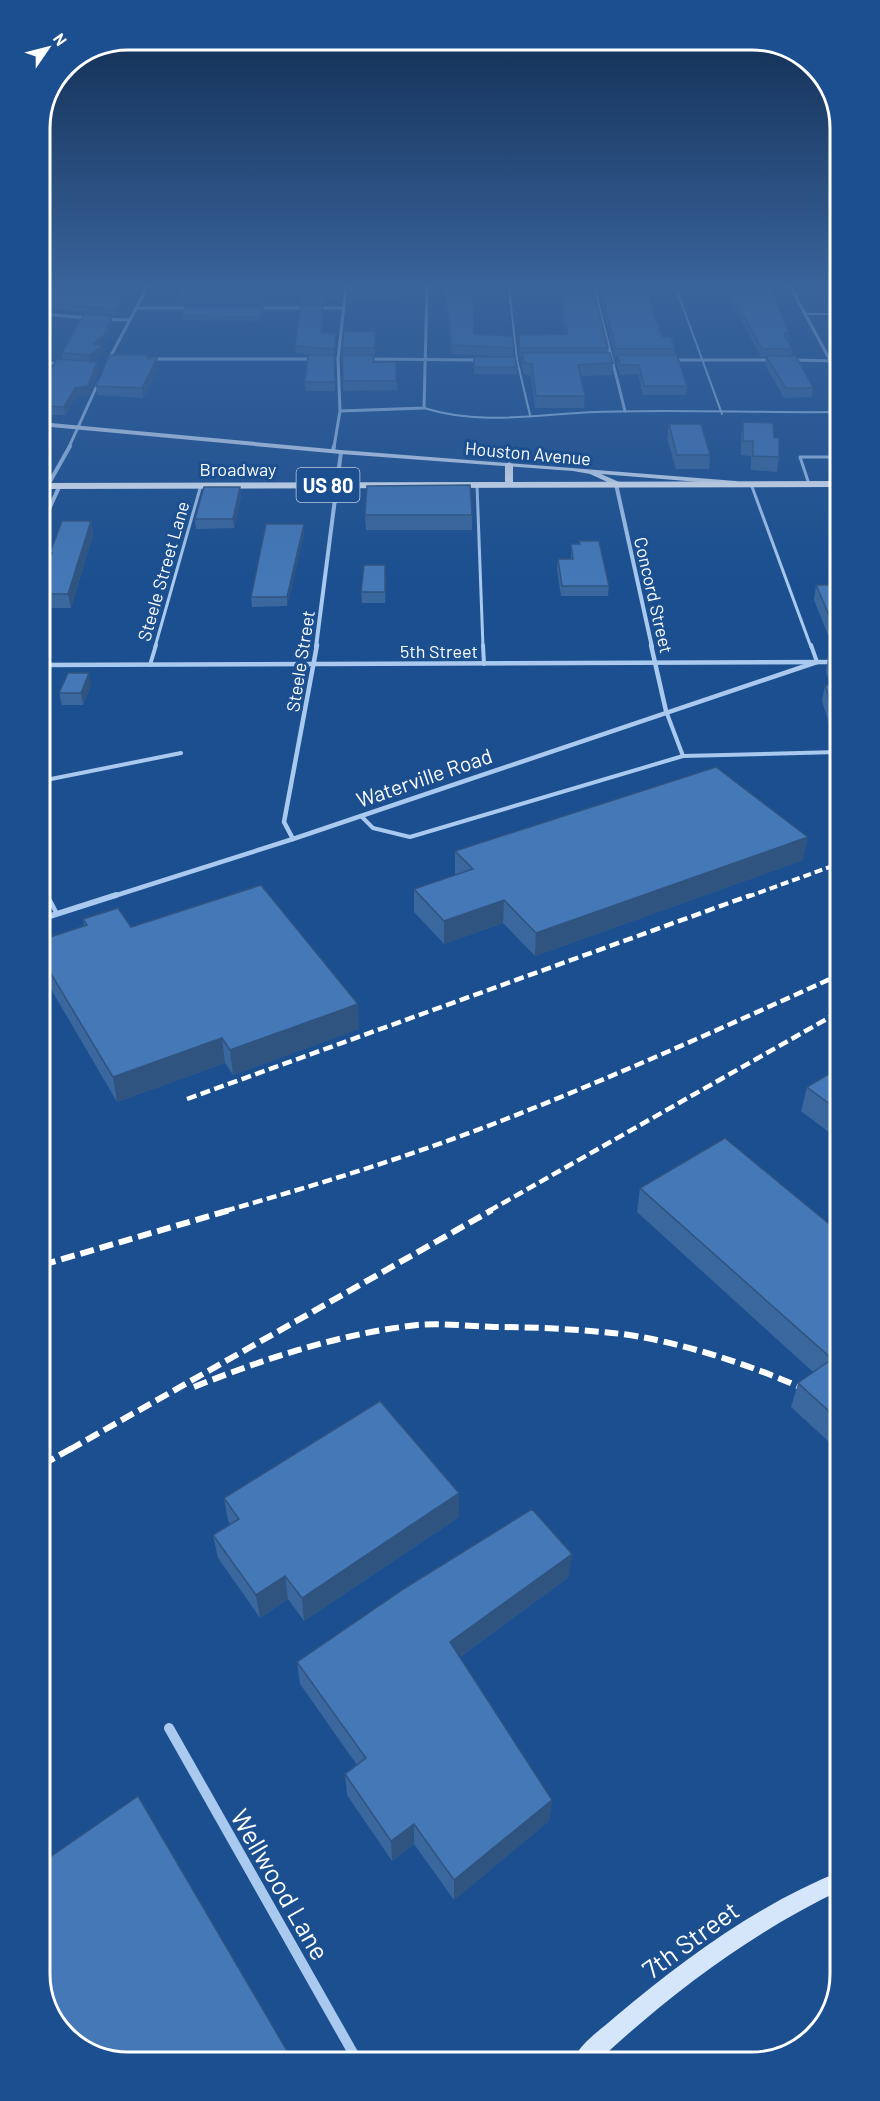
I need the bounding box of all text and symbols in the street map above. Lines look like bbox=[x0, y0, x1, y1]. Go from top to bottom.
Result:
north arrow bbox=[18, 18, 78, 78]
text: N bbox=[50, 29, 72, 49]
street label: Houston Avenue bbox=[464, 437, 592, 469]
street label: Broadway bbox=[200, 458, 276, 480]
road number: US 80 bbox=[296, 468, 360, 502]
street label: Steele Street Lane bbox=[132, 498, 194, 644]
street label: Concord Street bbox=[630, 535, 678, 655]
street label: Steele Street bbox=[281, 609, 319, 713]
street label: 5th Street bbox=[400, 640, 478, 662]
street label: Waterville Road bbox=[353, 742, 495, 812]
street label: Wellwood Lane bbox=[225, 1803, 337, 1965]
street label: 7th Street bbox=[636, 1894, 744, 1984]

